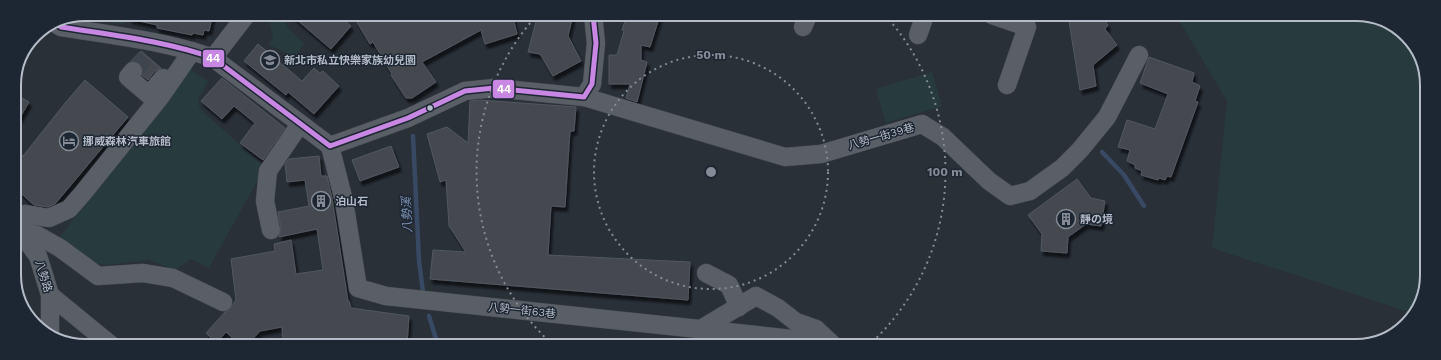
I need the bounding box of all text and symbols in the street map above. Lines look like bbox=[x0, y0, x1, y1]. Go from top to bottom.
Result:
text: 50 m bbox=[696, 48, 726, 62]
line badge: 44 bbox=[202, 49, 225, 68]
school or university icon: 新北市私立快樂家族幼兒園 bbox=[259, 49, 281, 71]
text: 44 bbox=[206, 52, 220, 65]
place label: 新北市私立快樂家族幼兒園 bbox=[284, 54, 416, 67]
line badge: 44 bbox=[492, 79, 515, 99]
text: 44 bbox=[497, 83, 511, 96]
unlabelled marker bbox=[425, 103, 435, 113]
street label: 八勢一街39巷 bbox=[847, 121, 916, 152]
hotel icon: 挪威森林汽車旅館 bbox=[58, 130, 80, 152]
place label: 挪威森林汽車旅館 bbox=[83, 135, 171, 148]
centre of rings bbox=[704, 165, 718, 179]
text: 100 m bbox=[927, 165, 963, 179]
building icon: 泊山石 bbox=[310, 190, 332, 212]
place label: 泊山石 bbox=[335, 195, 368, 208]
water label: 八勢溪 bbox=[399, 195, 415, 233]
building icon: 靜の境 bbox=[1055, 208, 1077, 230]
place label: 靜の境 bbox=[1080, 213, 1113, 226]
street label: 八勢路 bbox=[32, 258, 55, 294]
street label: 八勢一街63巷 bbox=[487, 300, 556, 321]

